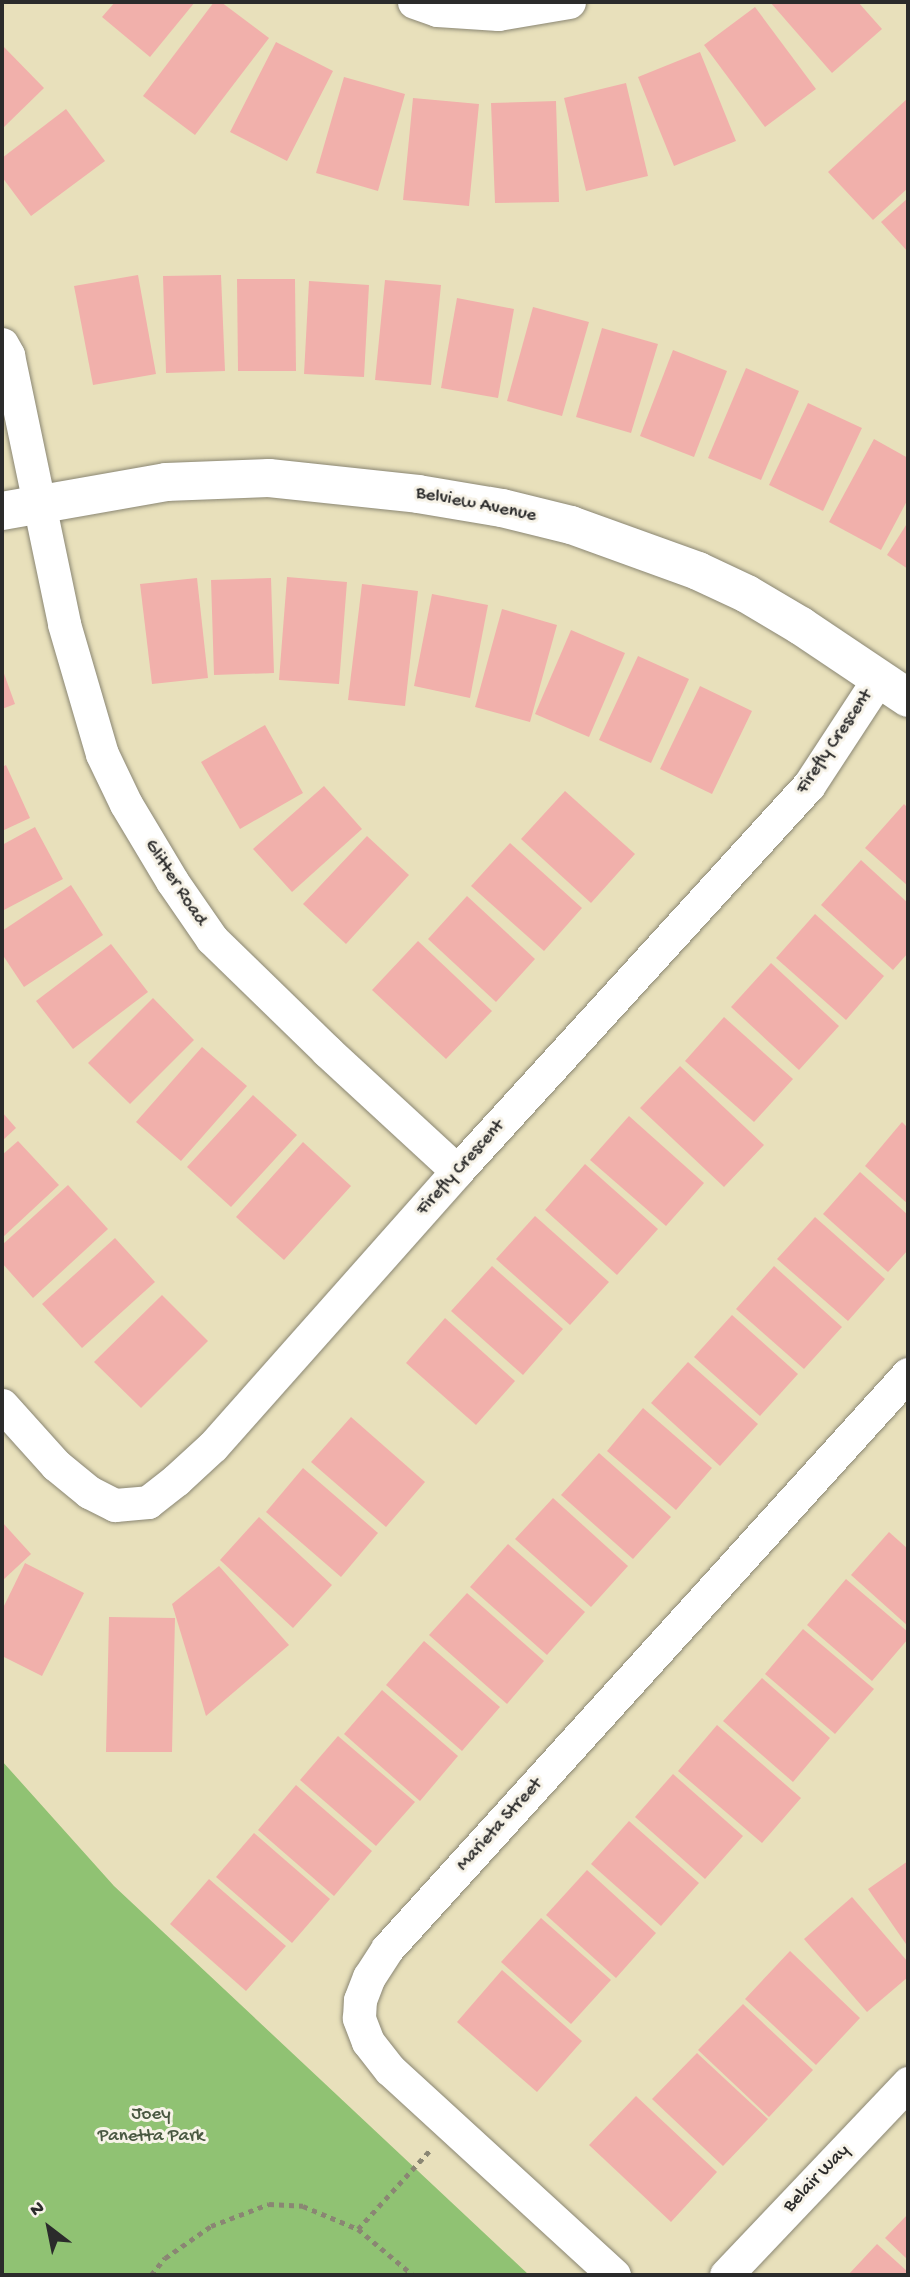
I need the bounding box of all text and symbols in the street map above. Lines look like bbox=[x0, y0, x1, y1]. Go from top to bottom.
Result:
street label: Belview Avenue bbox=[414, 482, 538, 528]
street label: Firefly Crescent bbox=[792, 685, 878, 799]
street label: Glitter Road bbox=[139, 836, 211, 930]
street label: Firefly Crescent bbox=[412, 1115, 510, 1221]
street label: Marieta Street bbox=[452, 1774, 548, 1876]
park label: Joey Panetta Park bbox=[98, 2104, 204, 2148]
street label: Belair Way bbox=[779, 2140, 855, 2218]
north arrow bbox=[14, 2193, 84, 2263]
text: N bbox=[26, 2197, 49, 2223]

